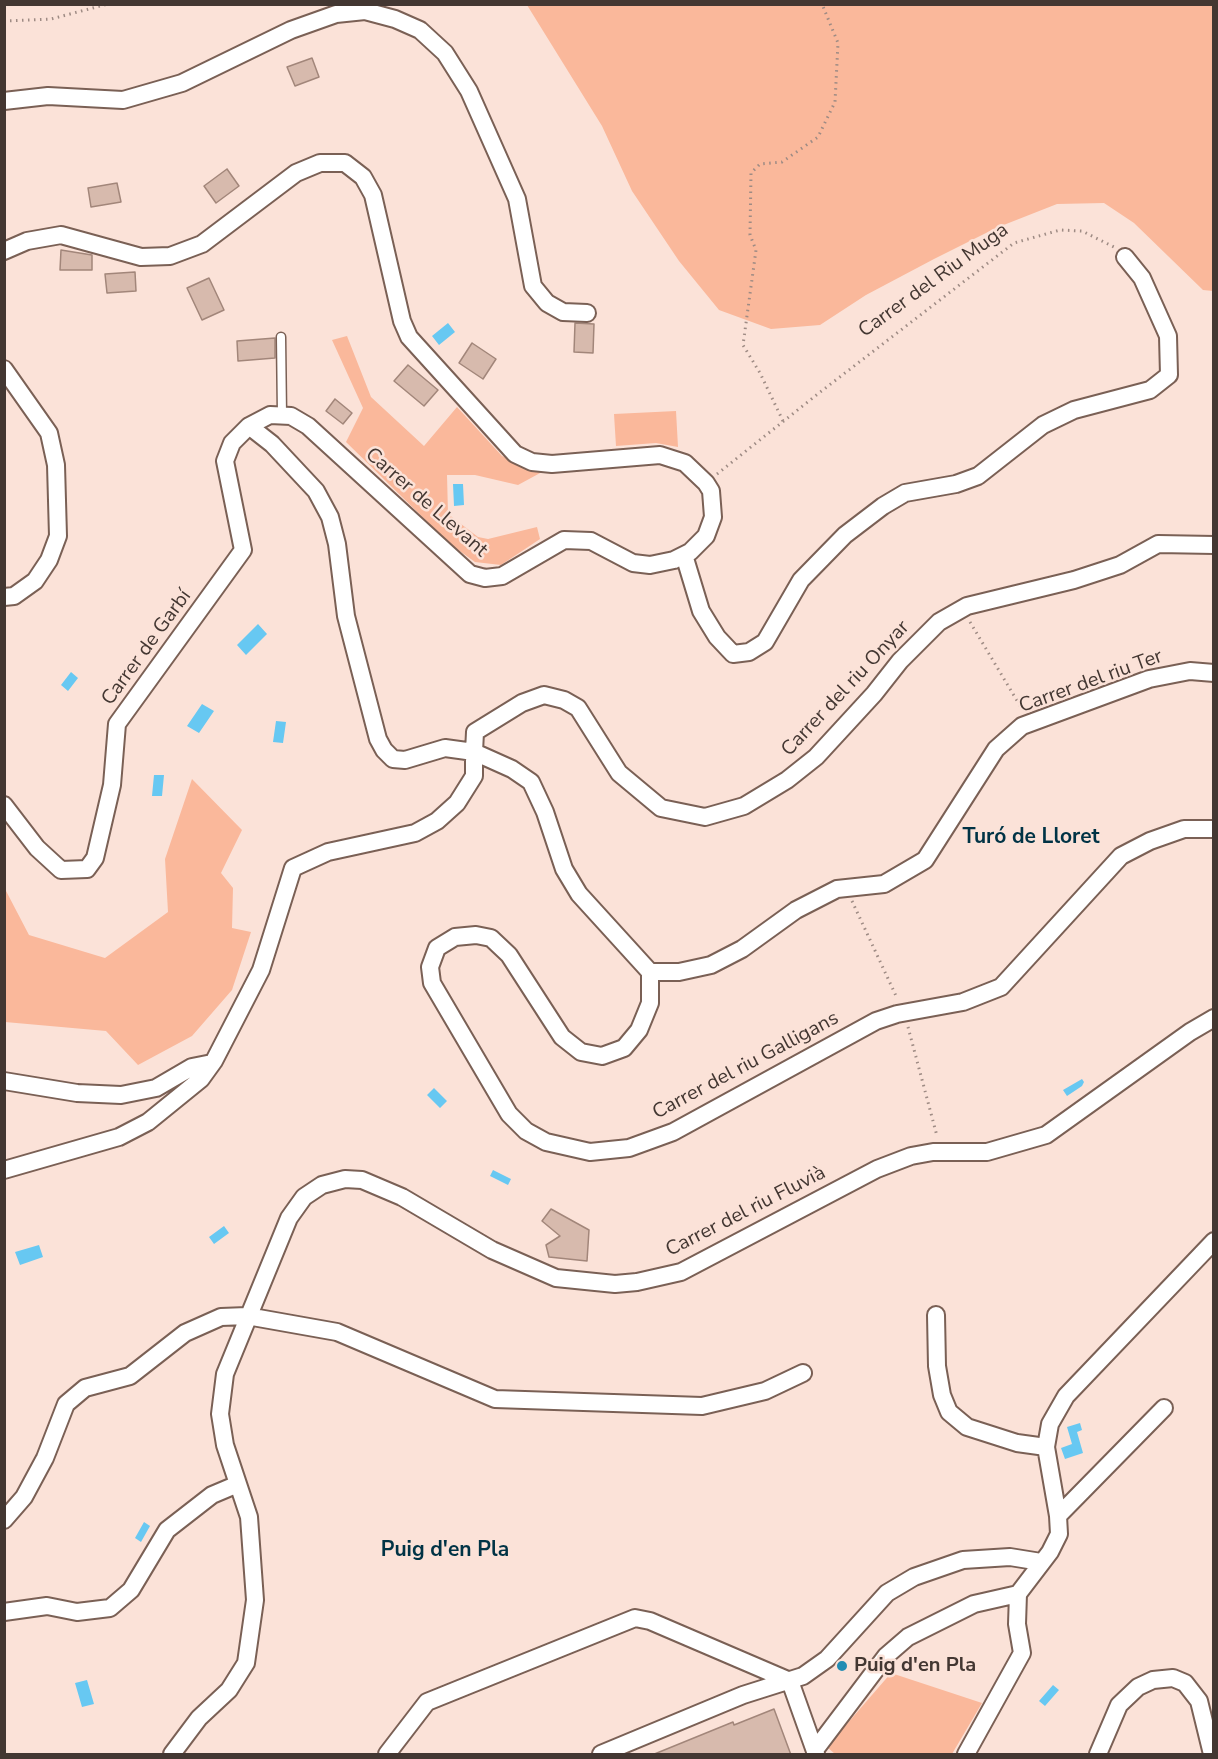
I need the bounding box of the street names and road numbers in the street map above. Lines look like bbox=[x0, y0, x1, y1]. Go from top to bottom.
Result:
street label: Carrer del Riu Muga bbox=[854, 219, 1014, 343]
street label: Carrer de Llevant bbox=[360, 443, 492, 563]
street label: Carrer de Garbí bbox=[97, 586, 197, 710]
street label: Carrer del riu Onyar bbox=[777, 616, 915, 762]
street label: Carrer del riu Ter bbox=[1016, 645, 1166, 719]
street label: Carrer del riu Galligans bbox=[649, 1007, 843, 1125]
street label: Carrer del riu Fluvià bbox=[662, 1161, 830, 1263]

